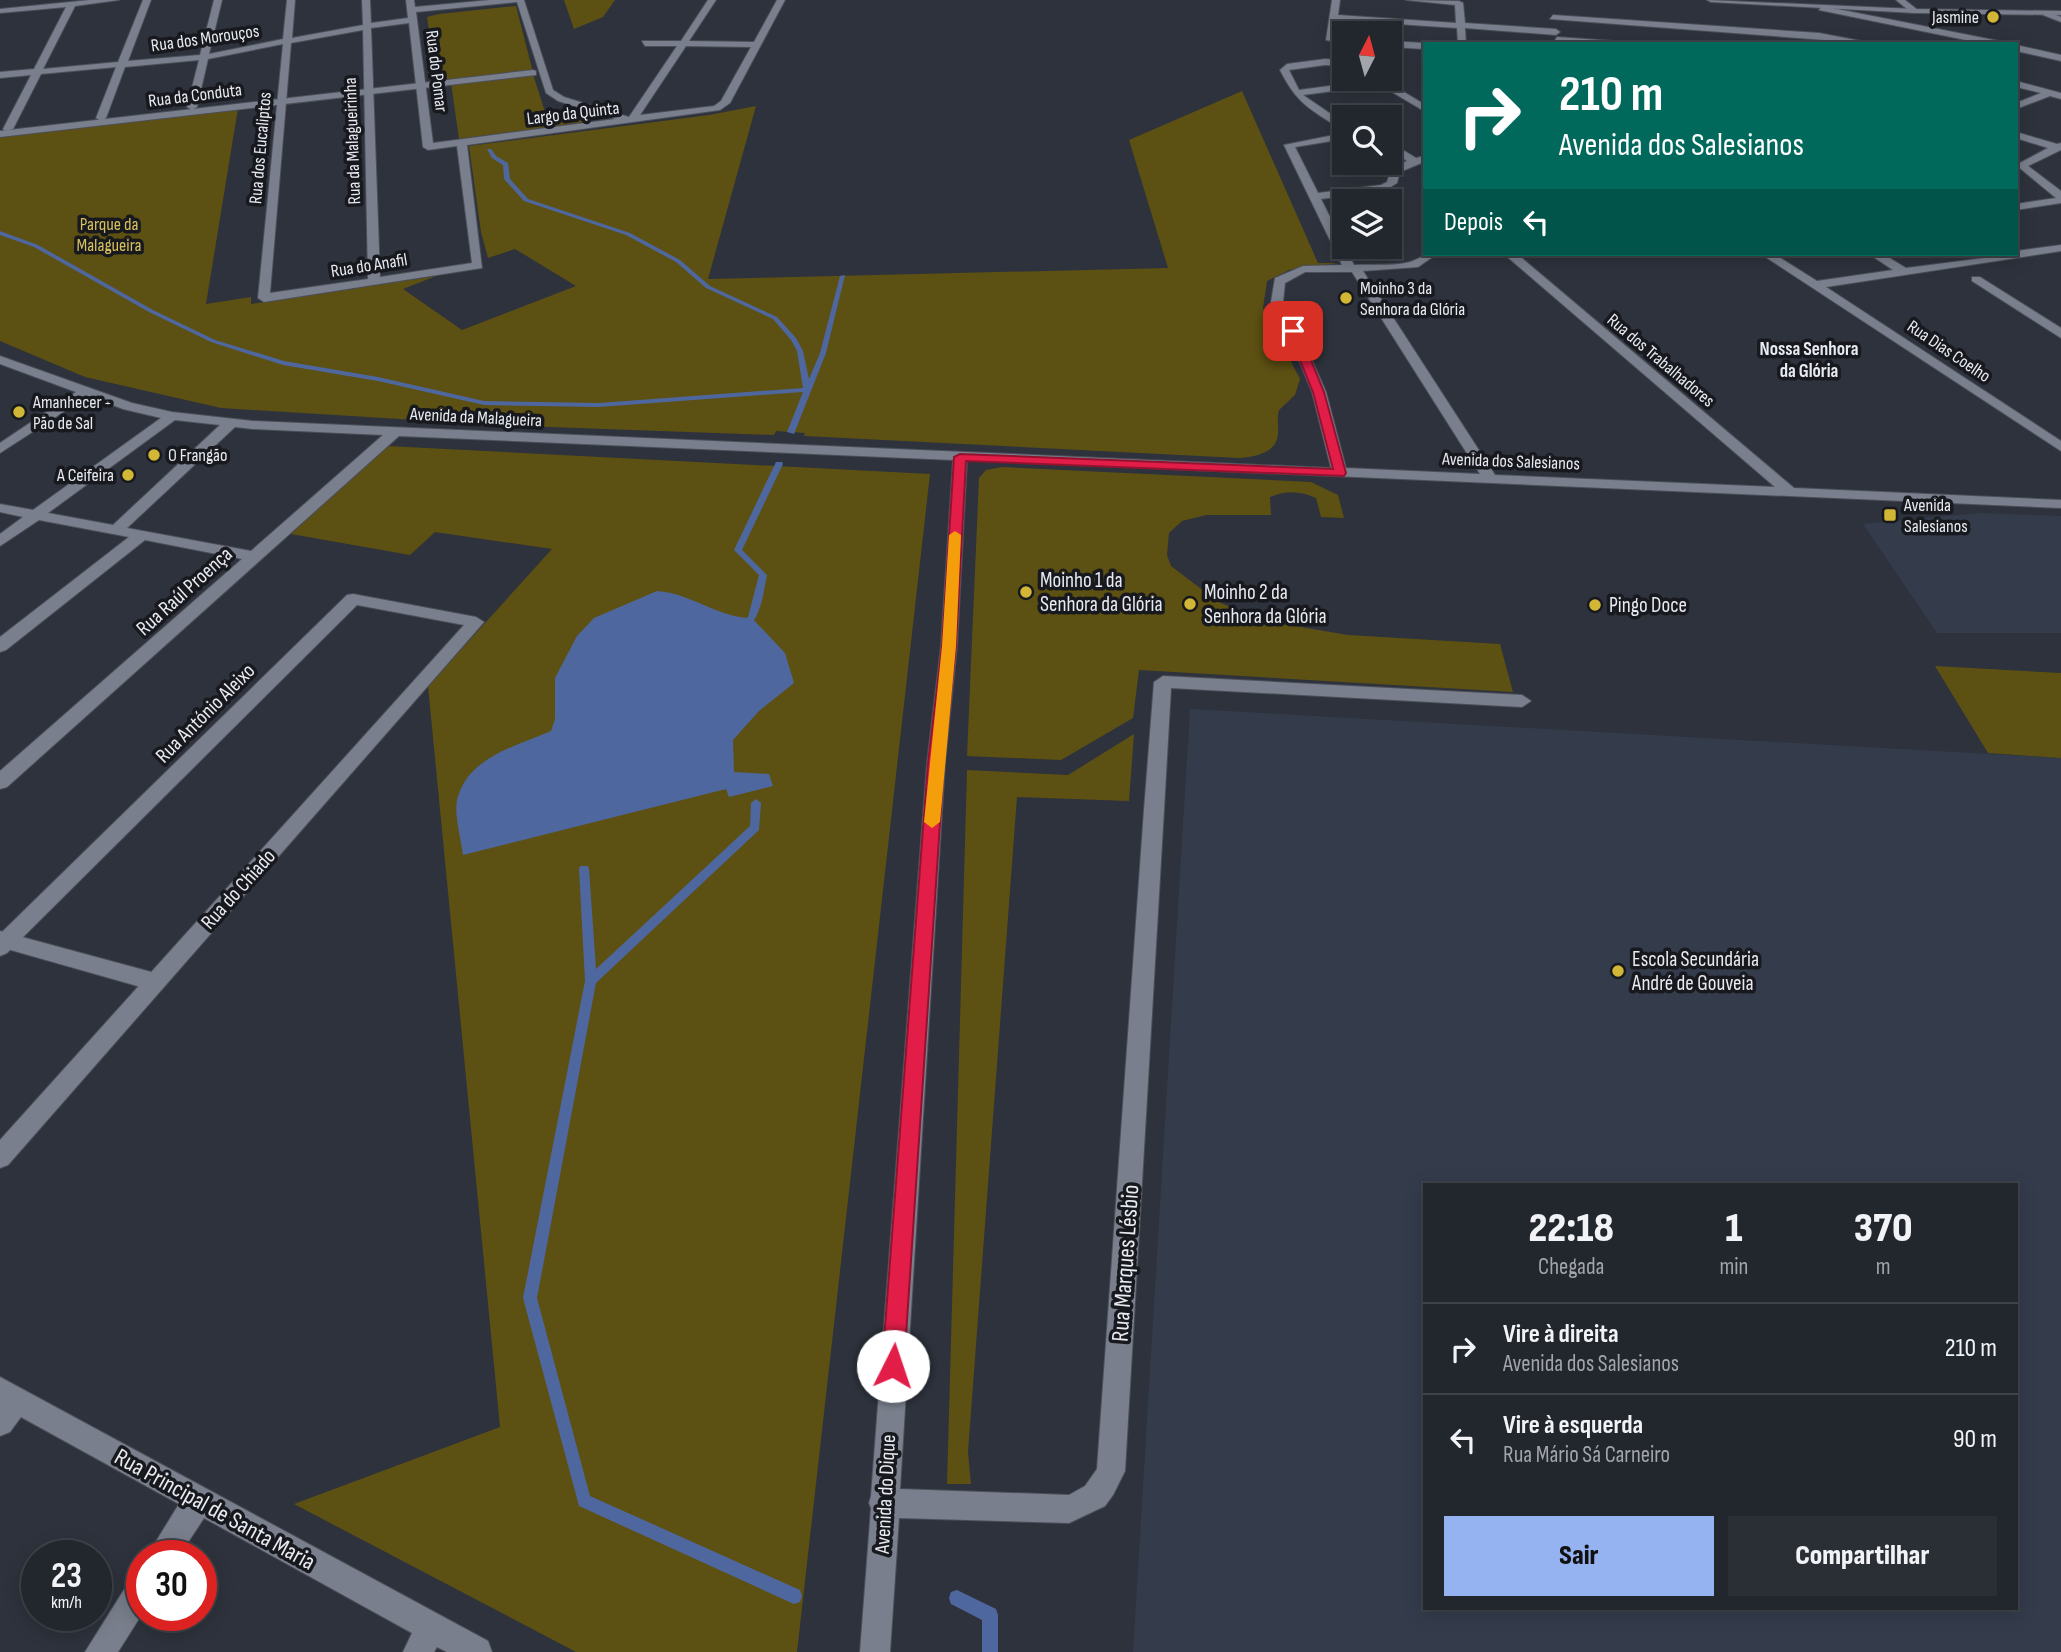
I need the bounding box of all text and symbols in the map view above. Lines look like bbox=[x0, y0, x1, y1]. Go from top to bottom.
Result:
place label: Jasmine bbox=[1931, 7, 1979, 28]
marker: Jasmine bbox=[1985, 9, 2001, 25]
street label: Rua dos Morouços bbox=[150, 21, 261, 56]
north arrow bbox=[1332, 21, 1402, 91]
map controls bbox=[1332, 21, 1402, 259]
street label: Rua do Pomar bbox=[421, 29, 452, 113]
text: 210 m bbox=[1559, 66, 1663, 125]
icon: right bbox=[1444, 70, 1535, 161]
street label: Rua da Malagueirinha bbox=[340, 77, 365, 205]
street label: Rua da Conduta bbox=[147, 79, 243, 112]
street label: Rua dos Eucaliptos bbox=[245, 91, 276, 205]
street label: Largo da Quinta bbox=[526, 97, 621, 130]
button: search bbox=[1332, 105, 1402, 175]
text: Avenida dos Salesianos bbox=[1559, 126, 1804, 165]
button: layers bbox=[1332, 189, 1402, 259]
icon: left bbox=[1517, 203, 1555, 241]
text: Depois bbox=[1444, 207, 1503, 238]
park label: Parque da Malagueira bbox=[77, 214, 142, 256]
street label: Rua do Anafil bbox=[329, 249, 409, 282]
place label: Moinho 3 da Senhora da Glória bbox=[1360, 278, 1465, 320]
marker: Moinho 3 da Senhora da Glória bbox=[1338, 290, 1354, 306]
pin bbox=[1263, 301, 1323, 361]
street label: Rua dos Trabalhadores bbox=[1603, 309, 1719, 411]
icon: arrive bbox=[1274, 312, 1312, 350]
street label: Rua Dias Coelho bbox=[1903, 316, 1994, 387]
district label: Nossa Senhora da Glória bbox=[1760, 338, 1858, 383]
place label: Amanhecer - Pão de Sal bbox=[32, 392, 111, 434]
marker: Amanhecer - Pão de Sal bbox=[11, 404, 27, 420]
street label: Avenida da Malagueira bbox=[408, 404, 543, 431]
place label: O Frangão bbox=[168, 445, 227, 466]
marker: O Frangão bbox=[146, 447, 162, 463]
street label: Avenida dos Salesianos bbox=[1441, 449, 1580, 474]
place label: A Ceifeira bbox=[56, 465, 114, 486]
marker: A Ceifeira bbox=[120, 467, 136, 483]
place label: Avenida Salesianos bbox=[1903, 495, 1968, 537]
marker: Avenida Salesianos bbox=[1882, 507, 1898, 523]
street label: Rua Raúl Proença bbox=[131, 542, 237, 641]
place label: Moinho 1 da Senhora da Glória bbox=[1040, 568, 1163, 617]
place label: Moinho 2 da Senhora da Glória bbox=[1204, 580, 1327, 629]
marker: Moinho 1 da Senhora da Glória bbox=[1018, 584, 1034, 600]
place label: Pingo Doce bbox=[1609, 593, 1687, 618]
marker: Moinho 2 da Senhora da Glória bbox=[1182, 596, 1198, 612]
marker: Pingo Doce bbox=[1587, 597, 1603, 613]
street label: Rua António Aleixo bbox=[151, 659, 260, 768]
street label: Rua do Chiado bbox=[196, 844, 281, 935]
place label: Escola Secundária André de Gouveia bbox=[1631, 947, 1759, 996]
marker: Escola Secundária André de Gouveia bbox=[1610, 963, 1626, 979]
street label: Rua Marques Lésbio bbox=[1106, 1183, 1145, 1343]
text: 22:18 bbox=[1528, 1203, 1614, 1254]
text: 1 bbox=[1725, 1203, 1742, 1254]
text: 370 bbox=[1854, 1203, 1913, 1254]
text: Chegada bbox=[1538, 1253, 1604, 1281]
text: min bbox=[1719, 1253, 1748, 1281]
text: m bbox=[1876, 1253, 1891, 1281]
text: Vire à direita bbox=[1503, 1319, 1619, 1350]
position arrow bbox=[856, 1329, 930, 1403]
icon: right bbox=[1444, 1330, 1482, 1368]
text: 210 m bbox=[1945, 1333, 1997, 1364]
text: Avenida dos Salesianos bbox=[1503, 1350, 1679, 1378]
text: Vire à esquerda bbox=[1503, 1410, 1643, 1441]
icon: left bbox=[1444, 1421, 1482, 1459]
text: 90 m bbox=[1953, 1424, 1997, 1455]
street label: Avenida do Dique bbox=[870, 1434, 901, 1555]
text: Rua Mário Sá Carneiro bbox=[1503, 1441, 1670, 1469]
street label: Rua Principal de Santa Maria bbox=[109, 1442, 320, 1577]
button: Sair bbox=[1444, 1516, 1714, 1596]
button: Compartilhar bbox=[1728, 1516, 1997, 1596]
speed limit sign: 30 bbox=[126, 1540, 217, 1631]
text: 23 bbox=[51, 1555, 82, 1598]
text: km/h bbox=[51, 1592, 82, 1613]

